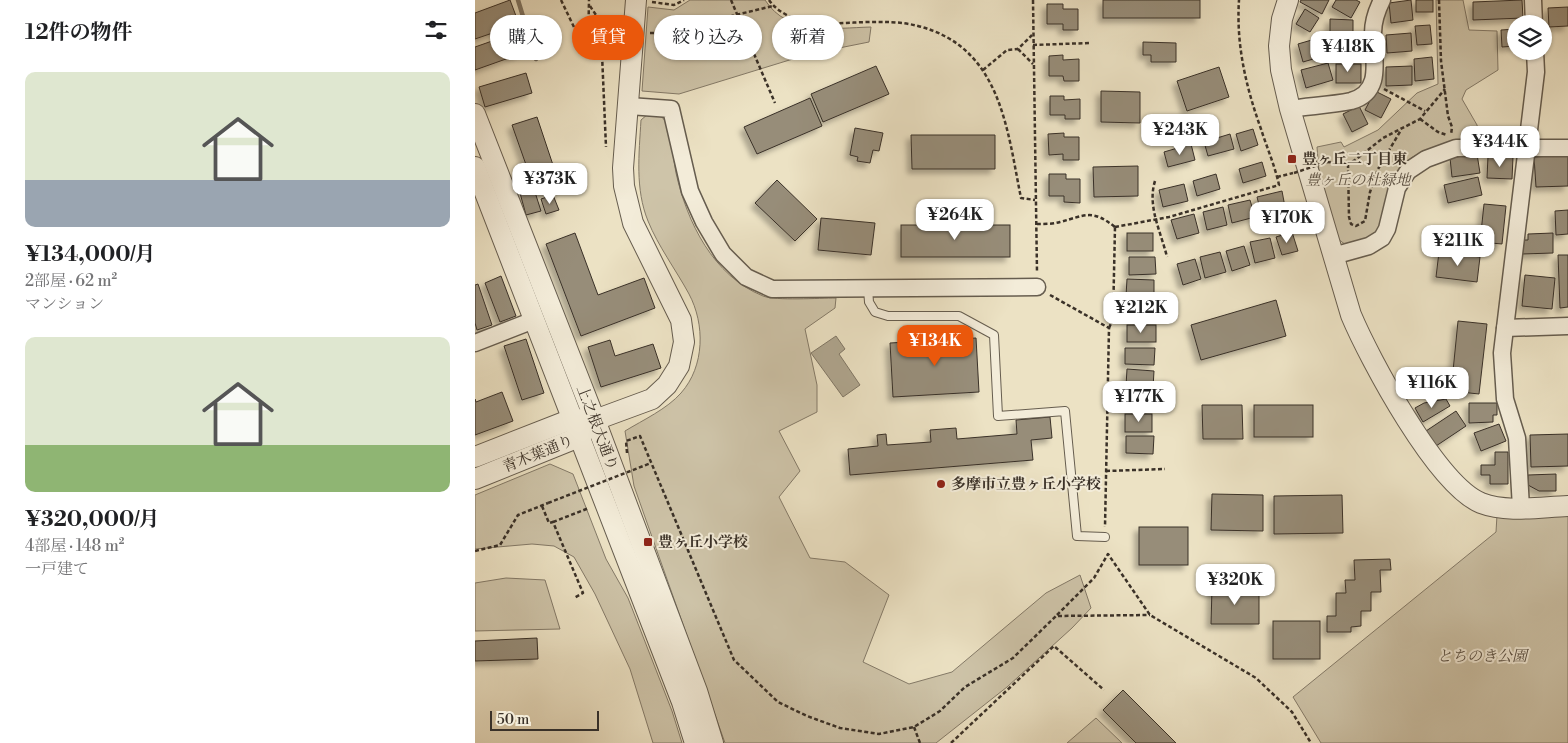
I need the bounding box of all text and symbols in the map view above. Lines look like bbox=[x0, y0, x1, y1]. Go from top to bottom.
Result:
chip: 購入 bbox=[490, 15, 562, 60]
chip: 賃貸 bbox=[572, 15, 644, 60]
chip: 絞り込み bbox=[654, 15, 762, 60]
chip: 新着 bbox=[772, 15, 844, 60]
map controls bbox=[1507, 15, 1552, 60]
button: layers bbox=[1507, 15, 1552, 60]
icon: filters bbox=[422, 16, 450, 44]
text: 12件の物件 bbox=[25, 20, 133, 46]
pin: ¥418K bbox=[1313, 30, 1383, 73]
text: ¥418K bbox=[1321, 37, 1375, 57]
icon: home bbox=[193, 104, 283, 194]
pin: ¥243K bbox=[1145, 114, 1215, 156]
text: ¥243K bbox=[1152, 120, 1208, 140]
pin: ¥344K bbox=[1465, 126, 1535, 168]
text: ¥344K bbox=[1472, 132, 1528, 152]
place label: 豊ヶ丘二丁目東 bbox=[1302, 150, 1408, 169]
marker: 豊ヶ丘二丁目東 bbox=[1286, 153, 1298, 165]
pin: ¥373K bbox=[515, 162, 585, 205]
text: ¥373K bbox=[523, 169, 577, 189]
park label: 豊ヶ丘の杜緑地 bbox=[1305, 171, 1412, 190]
pin: ¥264K bbox=[920, 198, 990, 241]
pin: ¥170K bbox=[1252, 202, 1322, 244]
text: ¥264K bbox=[927, 205, 983, 225]
text: ¥170K bbox=[1261, 208, 1313, 228]
pin: ¥211K bbox=[1423, 224, 1493, 267]
text: ¥211K bbox=[1432, 231, 1484, 251]
text: ¥134,000/月 bbox=[25, 242, 155, 268]
text: 2部屋 · 62 m² bbox=[25, 271, 117, 291]
pin: ¥212K bbox=[1106, 292, 1176, 334]
text: マンション bbox=[25, 294, 104, 314]
text: ¥212K bbox=[1114, 298, 1168, 318]
pin: ¥134K bbox=[900, 324, 970, 367]
text: ¥134K bbox=[908, 331, 962, 351]
pin: ¥116K bbox=[1397, 366, 1467, 409]
icon: home bbox=[193, 369, 283, 459]
text: ¥116K bbox=[1407, 373, 1457, 393]
pin: ¥177K bbox=[1104, 380, 1174, 423]
street label: 上之根大通り bbox=[572, 383, 622, 473]
text: ¥177K bbox=[1114, 387, 1164, 407]
street label: 青木葉通り bbox=[500, 431, 576, 477]
place label: 多摩市立豊ヶ丘小学校 bbox=[951, 475, 1101, 494]
marker: 多摩市立豊ヶ丘小学校 bbox=[935, 478, 947, 490]
text: ¥320,000/月 bbox=[25, 507, 159, 533]
place label: 豊ヶ丘小学校 bbox=[658, 533, 748, 552]
text: 4部屋 · 148 m² bbox=[25, 536, 124, 556]
marker: 豊ヶ丘小学校 bbox=[642, 536, 654, 548]
text: 一戸建て bbox=[25, 559, 89, 579]
pin: ¥320K bbox=[1200, 564, 1270, 606]
text: ¥320K bbox=[1207, 570, 1263, 590]
park label: とちのき公園 bbox=[1437, 647, 1530, 666]
scale bar bbox=[490, 708, 599, 731]
text: 50 m bbox=[497, 711, 529, 729]

